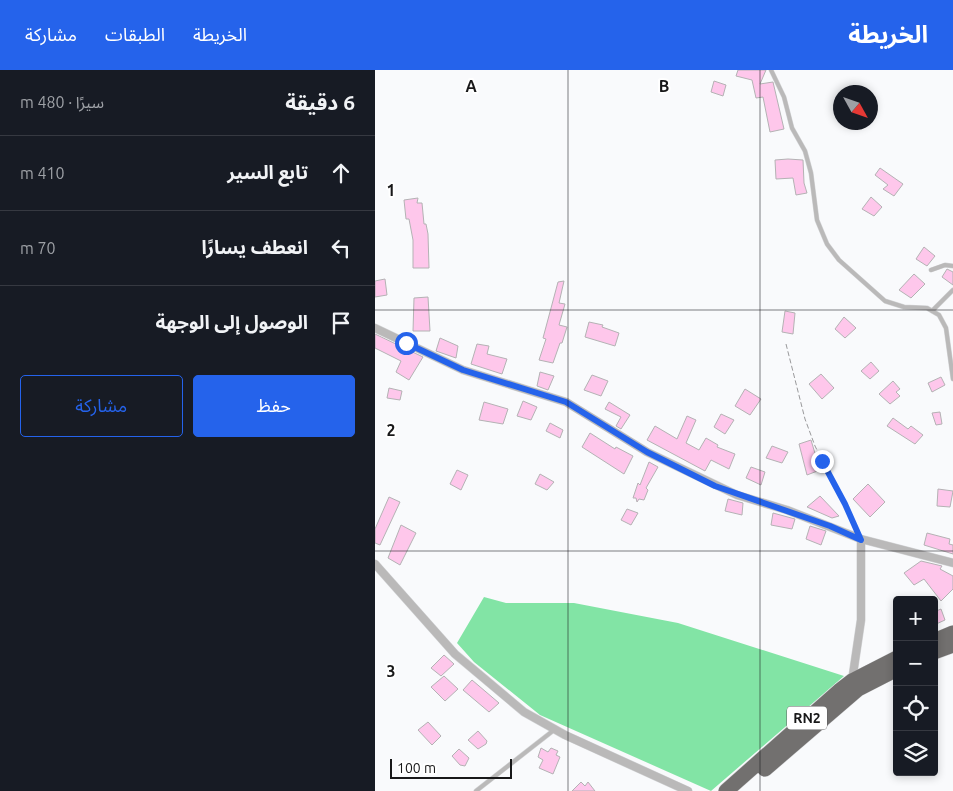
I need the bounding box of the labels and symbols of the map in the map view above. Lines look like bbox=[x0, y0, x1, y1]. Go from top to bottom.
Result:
text: A bbox=[465, 77, 477, 95]
text: B bbox=[659, 77, 669, 95]
north arrow bbox=[833, 85, 878, 130]
text: 1 bbox=[386, 181, 396, 199]
route start bbox=[395, 332, 418, 355]
text: 2 bbox=[386, 421, 396, 439]
route end bbox=[811, 450, 834, 473]
text: 3 bbox=[386, 662, 396, 680]
road number: RN2 bbox=[787, 706, 827, 730]
scale bar bbox=[390, 756, 513, 779]

